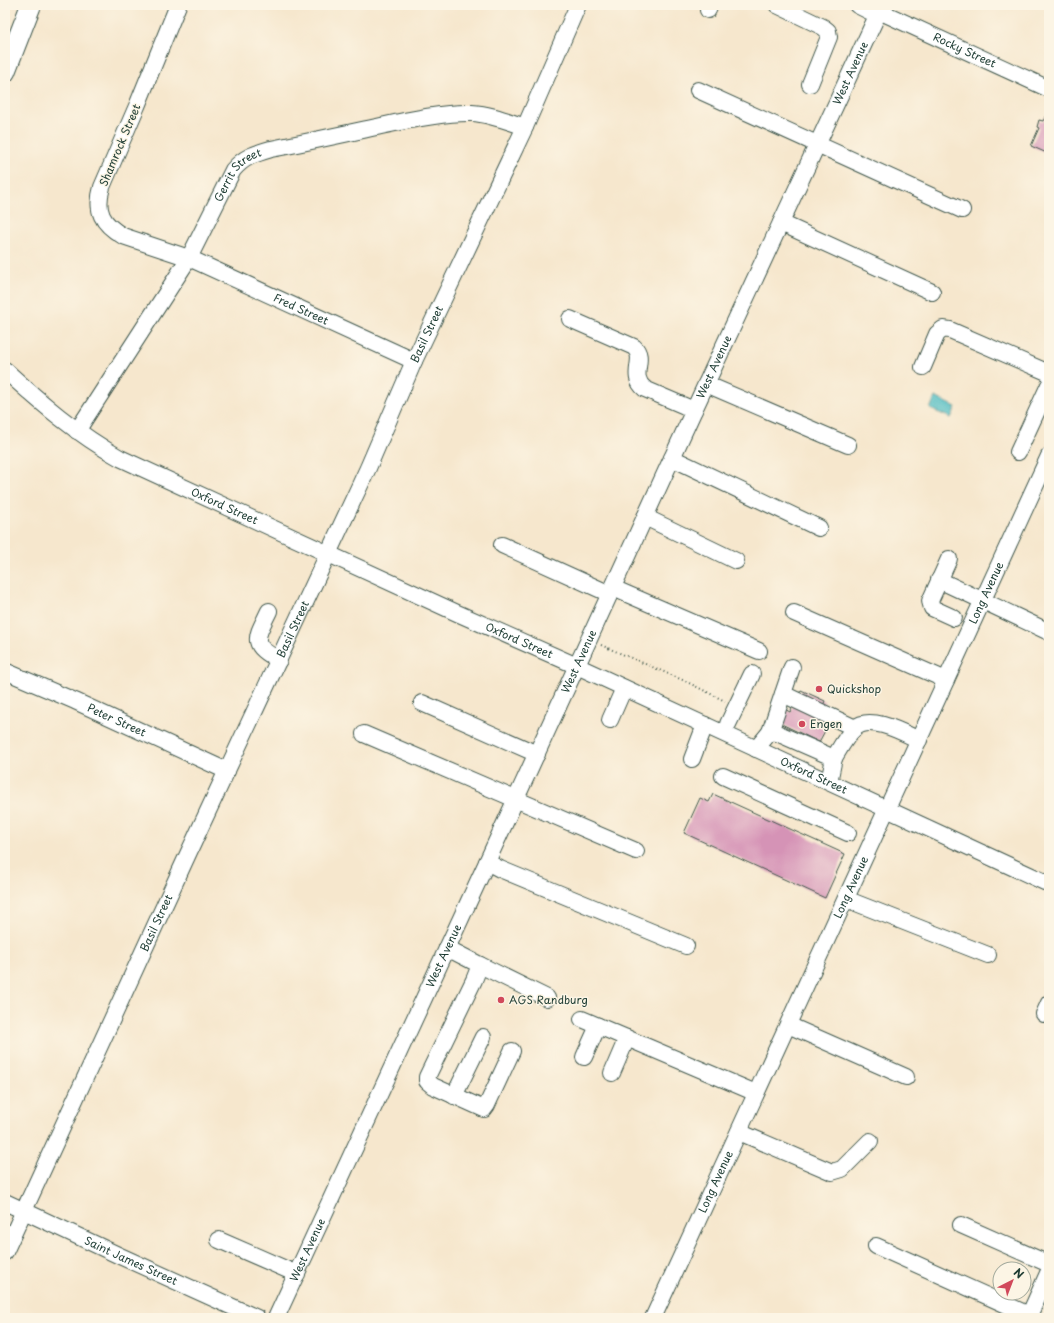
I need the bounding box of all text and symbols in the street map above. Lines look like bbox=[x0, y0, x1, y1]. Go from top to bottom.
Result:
street label: Rocky Street bbox=[931, 28, 1000, 72]
street label: West Avenue bbox=[828, 38, 872, 107]
street label: Shamrock Street bbox=[95, 101, 145, 189]
street label: Gerrit Street bbox=[209, 143, 264, 205]
street label: Fred Street bbox=[271, 289, 332, 329]
street label: Basil Street bbox=[405, 303, 447, 365]
street label: West Avenue bbox=[691, 332, 736, 401]
street label: Oxford Street bbox=[188, 483, 261, 529]
street label: Long Avenue bbox=[964, 559, 1007, 627]
street label: Basil Street bbox=[272, 598, 313, 660]
street label: Oxford Street bbox=[483, 618, 556, 663]
street label: West Avenue bbox=[556, 626, 600, 696]
place label: Quickshop bbox=[827, 680, 882, 697]
marker: Quickshop bbox=[814, 684, 824, 694]
street label: Peter Street bbox=[85, 699, 149, 741]
place label: Engen bbox=[810, 715, 842, 732]
marker: Engen bbox=[797, 719, 807, 729]
street label: Oxford Street bbox=[778, 752, 851, 798]
street label: Long Avenue bbox=[829, 853, 872, 921]
street label: Basil Street bbox=[135, 892, 176, 954]
street label: West Avenue bbox=[421, 921, 465, 990]
place label: AGS Randburg bbox=[509, 991, 588, 1008]
marker: AGS Randburg bbox=[496, 995, 506, 1005]
street label: Long Avenue bbox=[694, 1148, 737, 1215]
street label: West Avenue bbox=[285, 1215, 329, 1284]
street label: Saint James Street bbox=[82, 1231, 181, 1289]
north arrow bbox=[992, 1261, 1032, 1301]
text: N bbox=[1010, 1264, 1028, 1283]

